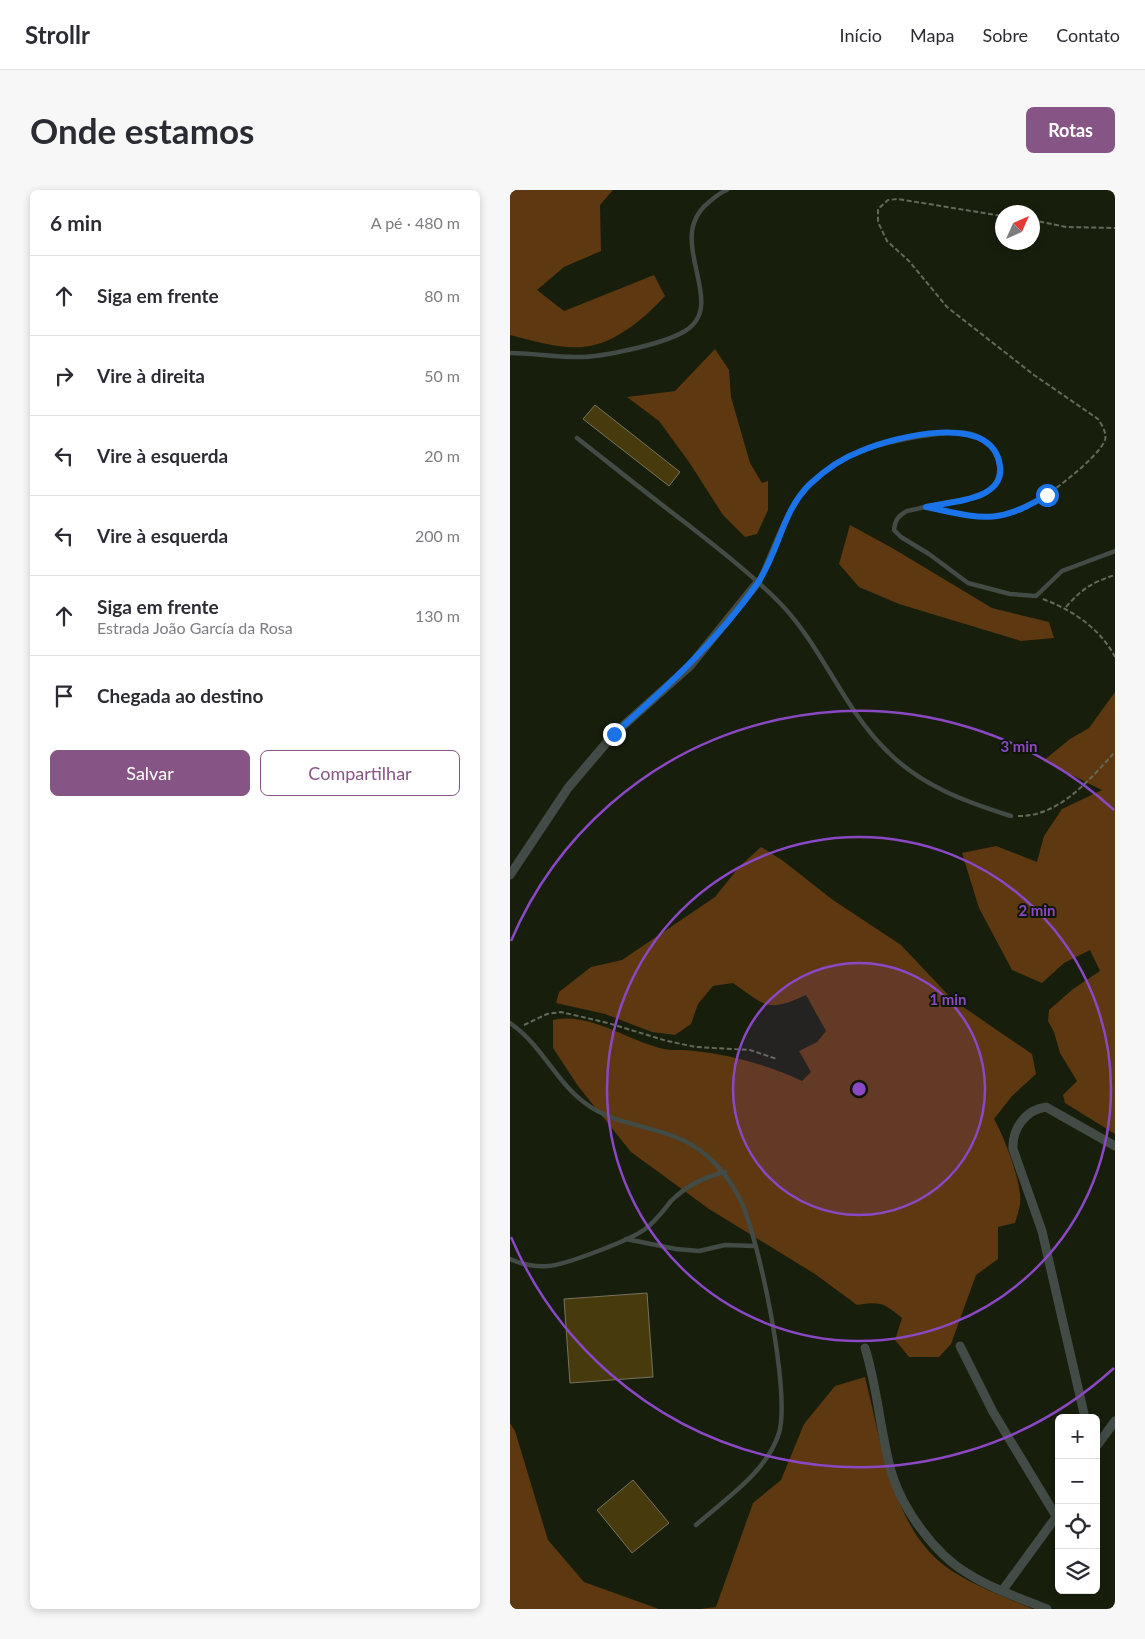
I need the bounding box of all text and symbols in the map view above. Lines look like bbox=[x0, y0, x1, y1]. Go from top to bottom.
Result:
text: Strollr bbox=[25, 20, 90, 49]
text: Início bbox=[840, 24, 882, 46]
text: Mapa bbox=[910, 24, 954, 46]
text: Sobre bbox=[982, 24, 1028, 46]
text: Contato bbox=[1056, 24, 1120, 46]
button: Rotas bbox=[1026, 107, 1115, 153]
text: Onde estamos bbox=[30, 109, 254, 151]
north arrow bbox=[995, 205, 1040, 250]
text: 6 min bbox=[50, 210, 102, 235]
text: A pé · 480 m bbox=[371, 213, 460, 232]
icon: ahead bbox=[50, 282, 78, 310]
text: Siga em frente bbox=[97, 284, 219, 307]
text: 80 m bbox=[424, 286, 460, 305]
icon: right bbox=[50, 362, 78, 390]
text: Vire à direita bbox=[97, 364, 205, 387]
text: 50 m bbox=[424, 366, 460, 385]
icon: left bbox=[50, 442, 78, 470]
text: Vire à esquerda bbox=[97, 444, 228, 467]
text: 20 m bbox=[424, 446, 460, 465]
route start bbox=[1036, 484, 1059, 507]
icon: left bbox=[50, 522, 78, 550]
text: Vire à esquerda bbox=[97, 524, 228, 547]
text: 200 m bbox=[415, 526, 460, 545]
text: Siga em frente bbox=[97, 595, 219, 618]
icon: ahead bbox=[50, 602, 78, 630]
text: 130 m bbox=[415, 606, 460, 625]
text: Estrada João García da Rosa bbox=[97, 618, 293, 637]
icon: arrive bbox=[50, 682, 78, 710]
text: Chegada ao destino bbox=[97, 684, 263, 707]
route end bbox=[603, 723, 626, 746]
text: 3 min bbox=[1000, 737, 1038, 755]
button: Salvar bbox=[50, 750, 250, 796]
button: Compartilhar bbox=[260, 750, 460, 796]
text: 2 min bbox=[1018, 901, 1056, 919]
text: 1 min bbox=[929, 990, 967, 1008]
centre of rings bbox=[850, 1080, 868, 1098]
map controls bbox=[1055, 1414, 1100, 1594]
button: + bbox=[1055, 1414, 1100, 1459]
button: − bbox=[1055, 1459, 1100, 1504]
button: locate bbox=[1055, 1504, 1100, 1549]
button: layers bbox=[1055, 1549, 1100, 1594]

